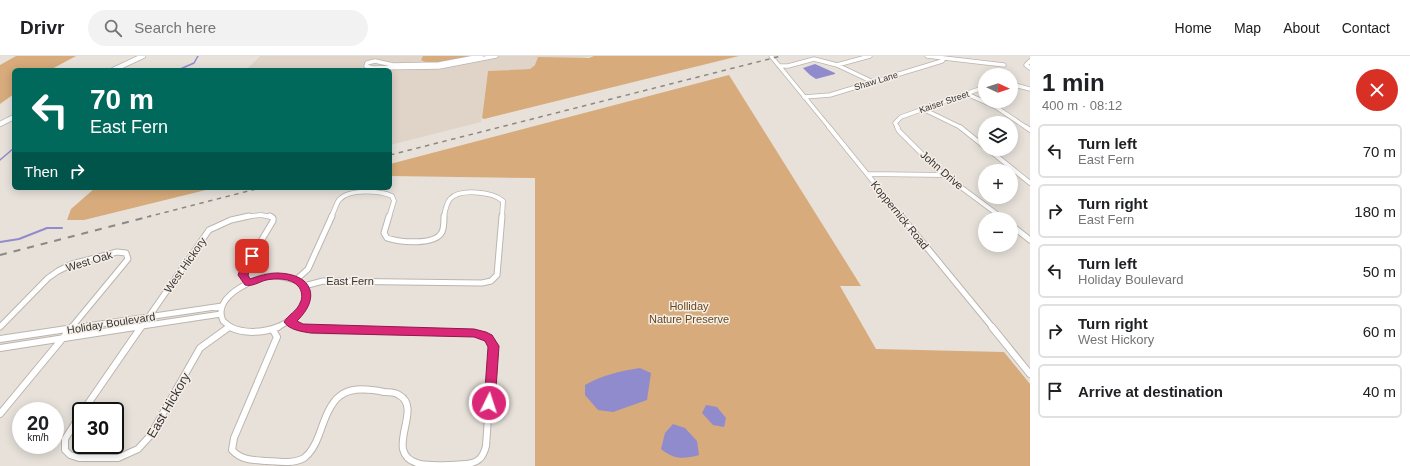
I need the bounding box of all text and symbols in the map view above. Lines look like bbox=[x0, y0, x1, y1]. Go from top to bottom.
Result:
search box bbox=[88, 10, 368, 46]
text: Drivr bbox=[20, 17, 64, 38]
icon: search bbox=[102, 17, 124, 39]
text: Search here bbox=[134, 19, 216, 36]
text: Home bbox=[1175, 20, 1212, 36]
text: Map bbox=[1234, 20, 1261, 36]
text: About bbox=[1283, 20, 1320, 36]
text: Contact bbox=[1342, 20, 1390, 36]
north arrow bbox=[978, 68, 1018, 108]
map controls bbox=[978, 68, 1018, 252]
text: 1 min bbox=[1042, 69, 1105, 96]
button: close bbox=[1356, 69, 1398, 111]
street label: Shaw Lane bbox=[853, 70, 899, 92]
icon: left bbox=[24, 84, 76, 136]
text: 70 m bbox=[90, 84, 154, 115]
street label: Kaiser Street bbox=[918, 89, 971, 115]
text: 400 m · 08:12 bbox=[1042, 98, 1122, 113]
button: layers bbox=[978, 116, 1018, 156]
text: East Fern bbox=[90, 117, 168, 137]
text: Turn left bbox=[1078, 135, 1137, 152]
icon: left bbox=[1044, 140, 1066, 162]
text: 70 m bbox=[1363, 143, 1396, 160]
street label: John Drive bbox=[918, 148, 966, 192]
text: East Fern bbox=[1078, 152, 1134, 167]
icon: right bbox=[66, 160, 88, 182]
text: Then bbox=[24, 163, 58, 180]
button: + bbox=[978, 164, 1018, 204]
street label: Koppernick Road bbox=[869, 178, 931, 252]
text: Turn right bbox=[1078, 195, 1148, 212]
icon: right bbox=[1044, 200, 1066, 222]
text: 180 m bbox=[1354, 203, 1396, 220]
button: − bbox=[978, 212, 1018, 252]
text: East Fern bbox=[1078, 212, 1134, 227]
street label: West Hickory bbox=[162, 235, 209, 295]
pin bbox=[235, 239, 269, 273]
icon: arrive bbox=[241, 245, 263, 267]
street label: West Oak bbox=[64, 248, 114, 274]
text: Turn left bbox=[1078, 255, 1137, 272]
icon: left bbox=[1044, 260, 1066, 282]
text: 50 m bbox=[1363, 263, 1396, 280]
text: Holiday Boulevard bbox=[1078, 272, 1184, 287]
street label: East Fern bbox=[326, 275, 374, 287]
park label: Holliday Nature Preserve bbox=[649, 300, 729, 325]
street label: Holiday Boulevard bbox=[66, 310, 156, 336]
text: Turn right bbox=[1078, 315, 1148, 332]
icon: right bbox=[1044, 320, 1066, 342]
text: 60 m bbox=[1363, 323, 1396, 340]
text: West Hickory bbox=[1078, 332, 1154, 347]
street label: East Hickory bbox=[144, 369, 193, 441]
icon: arrive bbox=[1044, 380, 1066, 402]
position arrow bbox=[468, 382, 510, 424]
text: Arrive at destination bbox=[1078, 383, 1223, 400]
text: 40 m bbox=[1363, 383, 1396, 400]
speed limit sign: 30 bbox=[72, 402, 124, 454]
text: 20 bbox=[27, 412, 49, 434]
text: km/h bbox=[27, 432, 49, 443]

